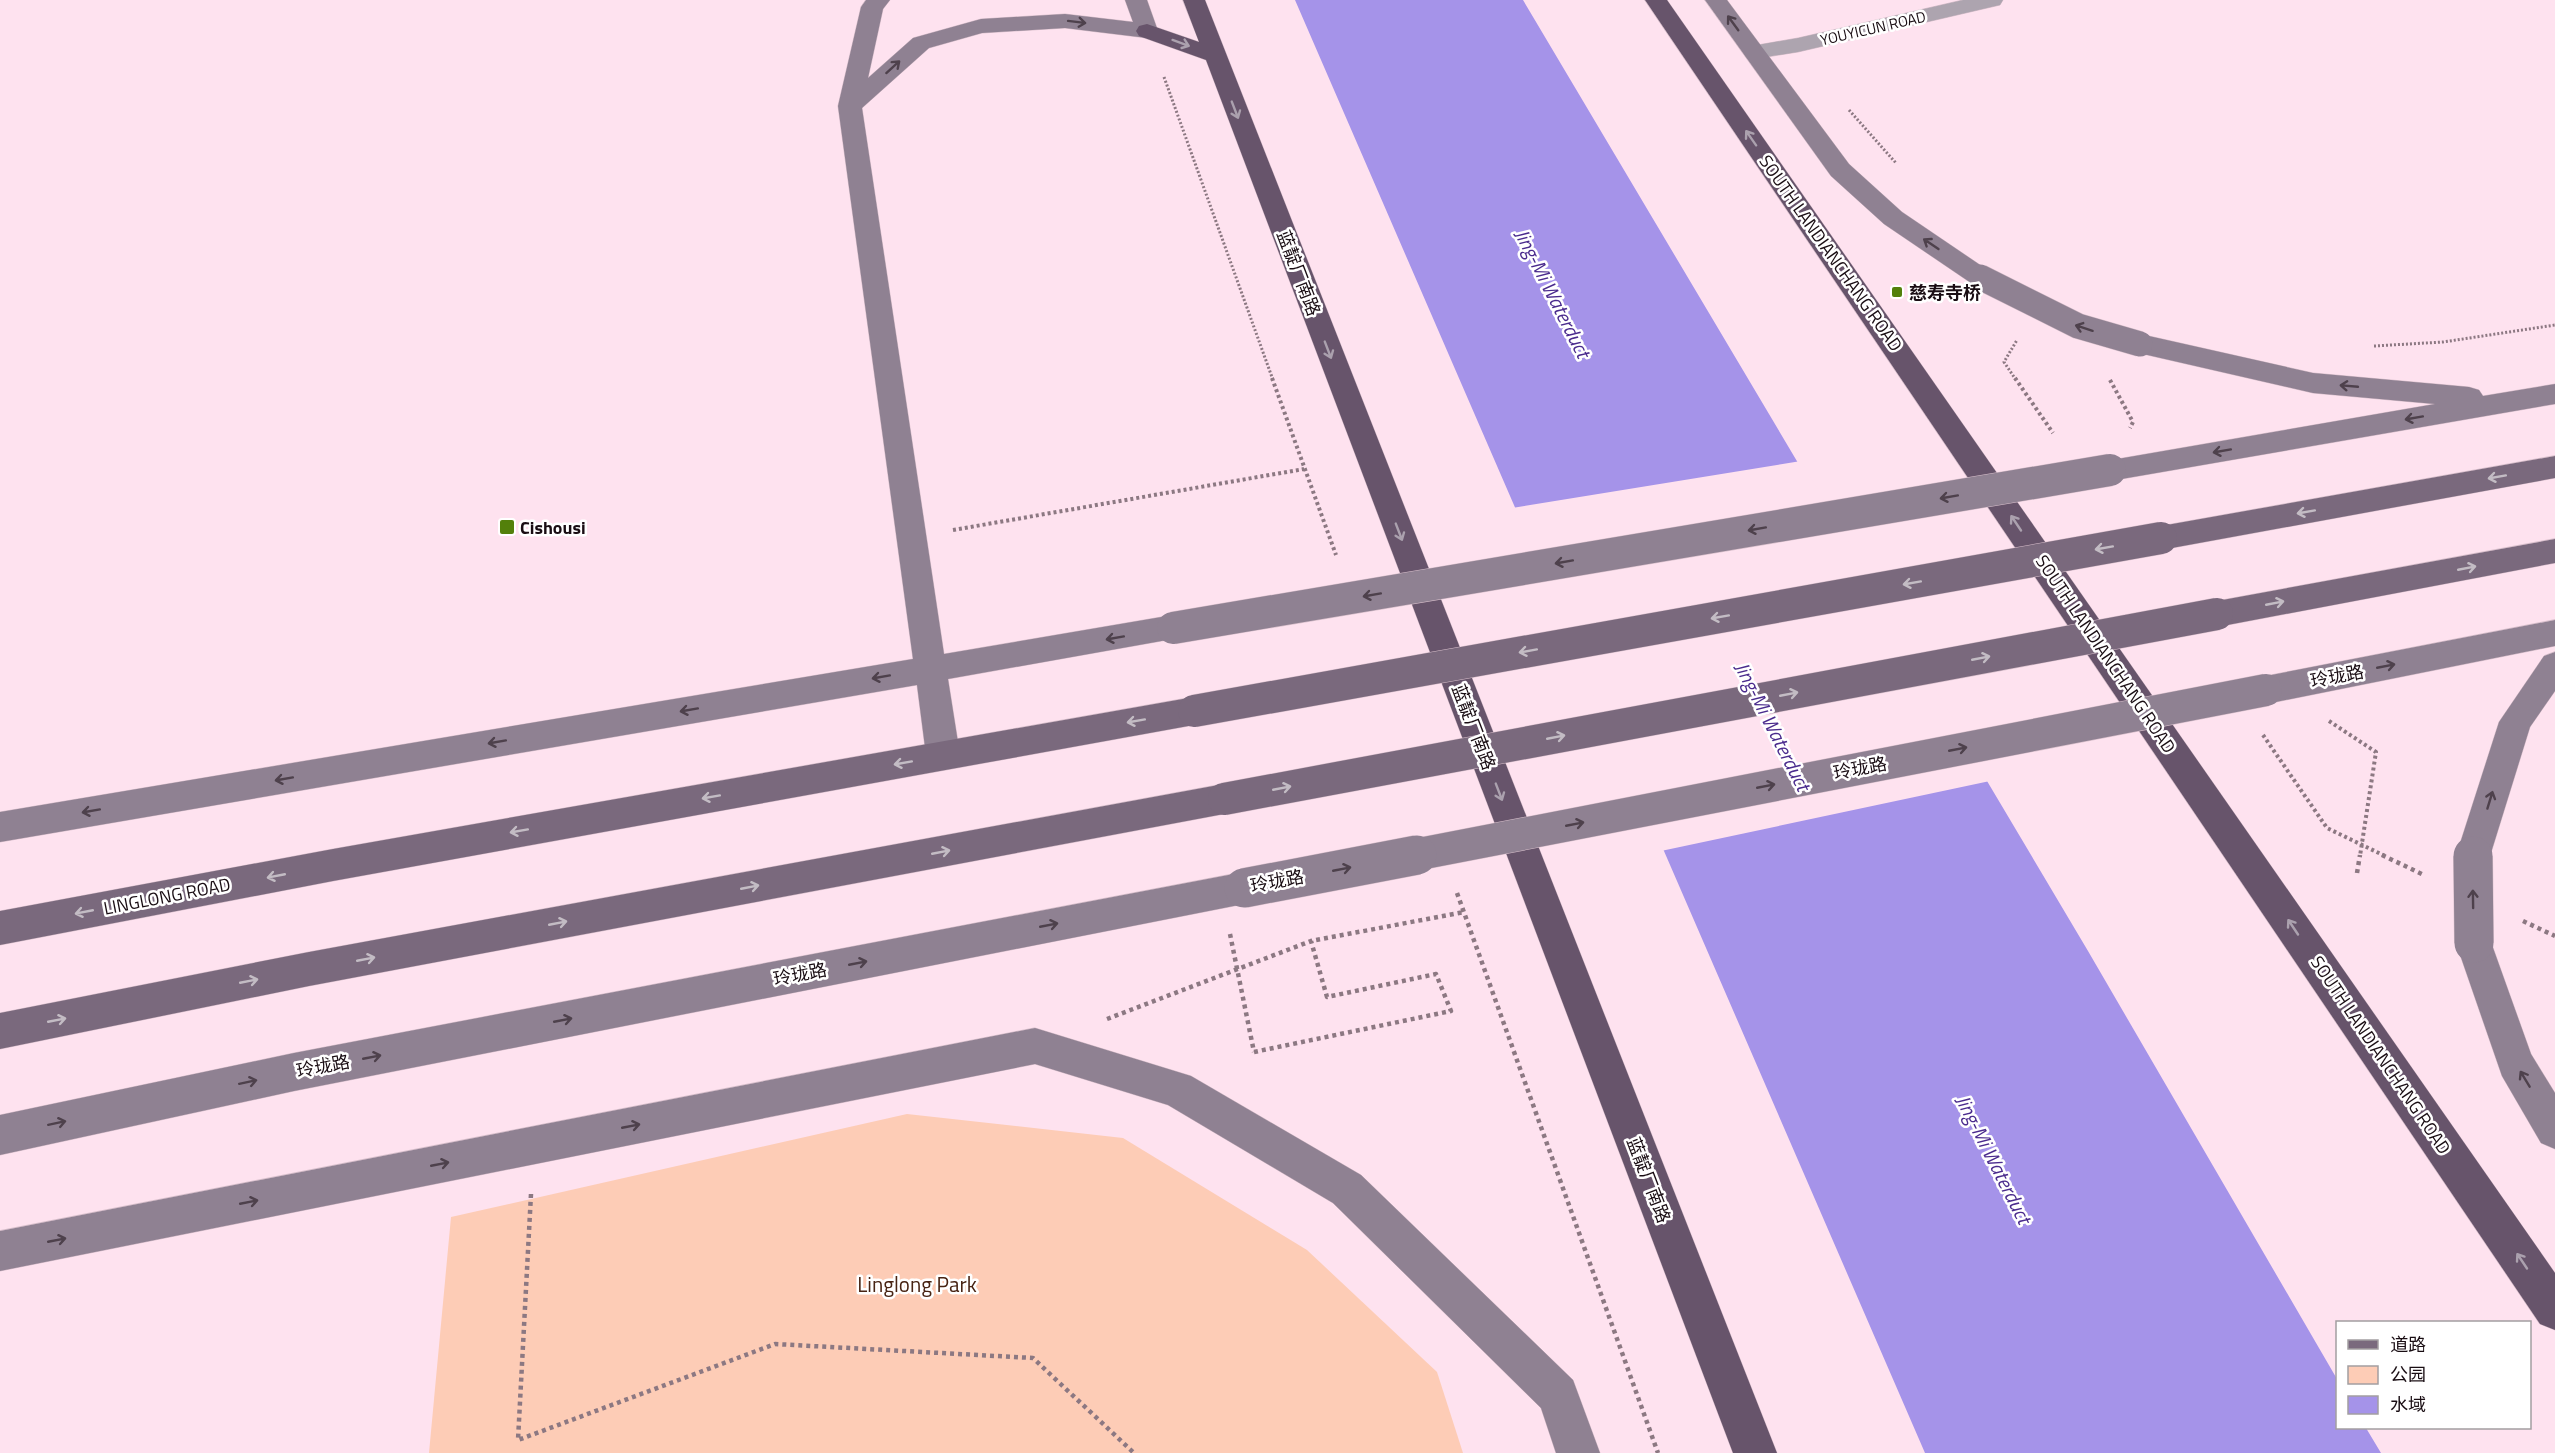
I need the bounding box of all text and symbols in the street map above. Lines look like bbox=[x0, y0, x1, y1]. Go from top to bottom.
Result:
street label: YOUYICUN ROAD bbox=[1818, 5, 1928, 51]
one-way arrow bbox=[1727, 15, 1739, 31]
one-way arrow bbox=[1066, 17, 1086, 28]
one-way arrow bbox=[1171, 38, 1190, 49]
one-way arrow bbox=[886, 60, 901, 74]
one-way arrow bbox=[1231, 100, 1242, 118]
one-way arrow bbox=[1745, 130, 1757, 146]
street label: SOUTH LANDIANCHANG ROAD bbox=[1753, 149, 1909, 357]
water label: Jing-Mi Waterduct bbox=[1507, 223, 1600, 365]
street label: 蓝靛厂南路 bbox=[1270, 226, 1328, 320]
one-way arrow bbox=[1924, 238, 1940, 250]
place label: 慈寿寺桥 bbox=[1909, 279, 1981, 306]
marker: 慈寿寺桥 bbox=[1890, 285, 1904, 299]
one-way arrow bbox=[2075, 321, 2094, 332]
one-way arrow bbox=[1324, 340, 1335, 359]
one-way arrow bbox=[2340, 380, 2360, 391]
one-way arrow bbox=[2405, 413, 2425, 424]
one-way arrow bbox=[2213, 445, 2233, 456]
one-way arrow bbox=[2488, 472, 2508, 483]
one-way arrow bbox=[1940, 492, 1959, 503]
one-way arrow bbox=[2296, 507, 2316, 518]
place label: Cishousi bbox=[520, 514, 586, 541]
one-way arrow bbox=[2010, 516, 2022, 532]
marker: Cishousi bbox=[498, 518, 516, 536]
one-way arrow bbox=[1394, 522, 1405, 541]
one-way arrow bbox=[1747, 524, 1767, 535]
one-way arrow bbox=[2094, 543, 2114, 554]
street label: SOUTH LANDIANCHANG ROAD bbox=[2029, 549, 2183, 759]
one-way arrow bbox=[1555, 557, 1575, 568]
one-way arrow bbox=[2456, 562, 2476, 573]
one-way arrow bbox=[1903, 578, 1922, 589]
one-way arrow bbox=[1363, 589, 1382, 600]
one-way arrow bbox=[2264, 597, 2284, 608]
one-way arrow bbox=[1711, 612, 1730, 623]
one-way arrow bbox=[1106, 633, 1125, 644]
one-way arrow bbox=[1519, 646, 1538, 657]
one-way arrow bbox=[1970, 652, 1990, 663]
water label: Jing-Mi Waterduct bbox=[1727, 656, 1820, 798]
street label: 玲珑路 bbox=[2308, 658, 2366, 694]
one-way arrow bbox=[2375, 660, 2395, 671]
one-way arrow bbox=[872, 672, 892, 683]
street label: 蓝靛厂南路 bbox=[1445, 680, 1503, 774]
one-way arrow bbox=[1779, 688, 1798, 699]
one-way arrow bbox=[680, 705, 699, 716]
one-way arrow bbox=[1127, 716, 1146, 727]
one-way arrow bbox=[1546, 731, 1565, 742]
one-way arrow bbox=[487, 737, 507, 748]
one-way arrow bbox=[1948, 743, 1967, 754]
street label: 玲珑路 bbox=[1831, 750, 1889, 786]
one-way arrow bbox=[893, 758, 913, 769]
one-way arrow bbox=[274, 773, 294, 784]
one-way arrow bbox=[1756, 780, 1776, 791]
one-way arrow bbox=[1271, 782, 1291, 793]
one-way arrow bbox=[1494, 783, 1505, 801]
one-way arrow bbox=[2485, 791, 2496, 810]
one-way arrow bbox=[702, 792, 721, 803]
one-way arrow bbox=[82, 806, 102, 817]
one-way arrow bbox=[1565, 818, 1584, 829]
one-way arrow bbox=[510, 826, 529, 837]
one-way arrow bbox=[931, 846, 951, 857]
street label: 玲珑路 bbox=[1248, 863, 1306, 899]
one-way arrow bbox=[1332, 863, 1352, 874]
street label: LINGLONG ROAD bbox=[101, 870, 233, 922]
one-way arrow bbox=[266, 871, 286, 882]
one-way arrow bbox=[739, 881, 759, 892]
one-way arrow bbox=[2468, 890, 2479, 910]
one-way arrow bbox=[75, 907, 94, 918]
one-way arrow bbox=[548, 917, 567, 928]
one-way arrow bbox=[1039, 919, 1059, 930]
one-way arrow bbox=[2287, 919, 2299, 935]
street label: SOUTH LANDIANCHANG ROAD bbox=[2304, 950, 2458, 1160]
one-way arrow bbox=[356, 953, 376, 964]
street label: 玲珑路 bbox=[771, 956, 829, 992]
one-way arrow bbox=[848, 957, 867, 968]
one-way arrow bbox=[238, 975, 258, 986]
one-way arrow bbox=[47, 1014, 67, 1025]
one-way arrow bbox=[553, 1014, 573, 1025]
street label: 玲珑路 bbox=[294, 1048, 352, 1084]
one-way arrow bbox=[362, 1051, 381, 1062]
one-way arrow bbox=[2518, 1071, 2530, 1088]
one-way arrow bbox=[238, 1076, 257, 1087]
water label: Jing-Mi Waterduct bbox=[1948, 1089, 2041, 1231]
one-way arrow bbox=[47, 1116, 66, 1128]
one-way arrow bbox=[621, 1120, 640, 1131]
street label: 蓝靛厂南路 bbox=[1620, 1133, 1678, 1227]
one-way arrow bbox=[430, 1158, 449, 1169]
one-way arrow bbox=[238, 1196, 258, 1207]
one-way arrow bbox=[47, 1234, 67, 1245]
one-way arrow bbox=[2516, 1253, 2528, 1269]
park label: Linglong Park bbox=[857, 1268, 977, 1300]
legend bbox=[2336, 1321, 2531, 1429]
text: 道路 bbox=[2390, 1331, 2426, 1358]
text: 公园 bbox=[2390, 1361, 2426, 1388]
text: 水域 bbox=[2390, 1391, 2426, 1418]

